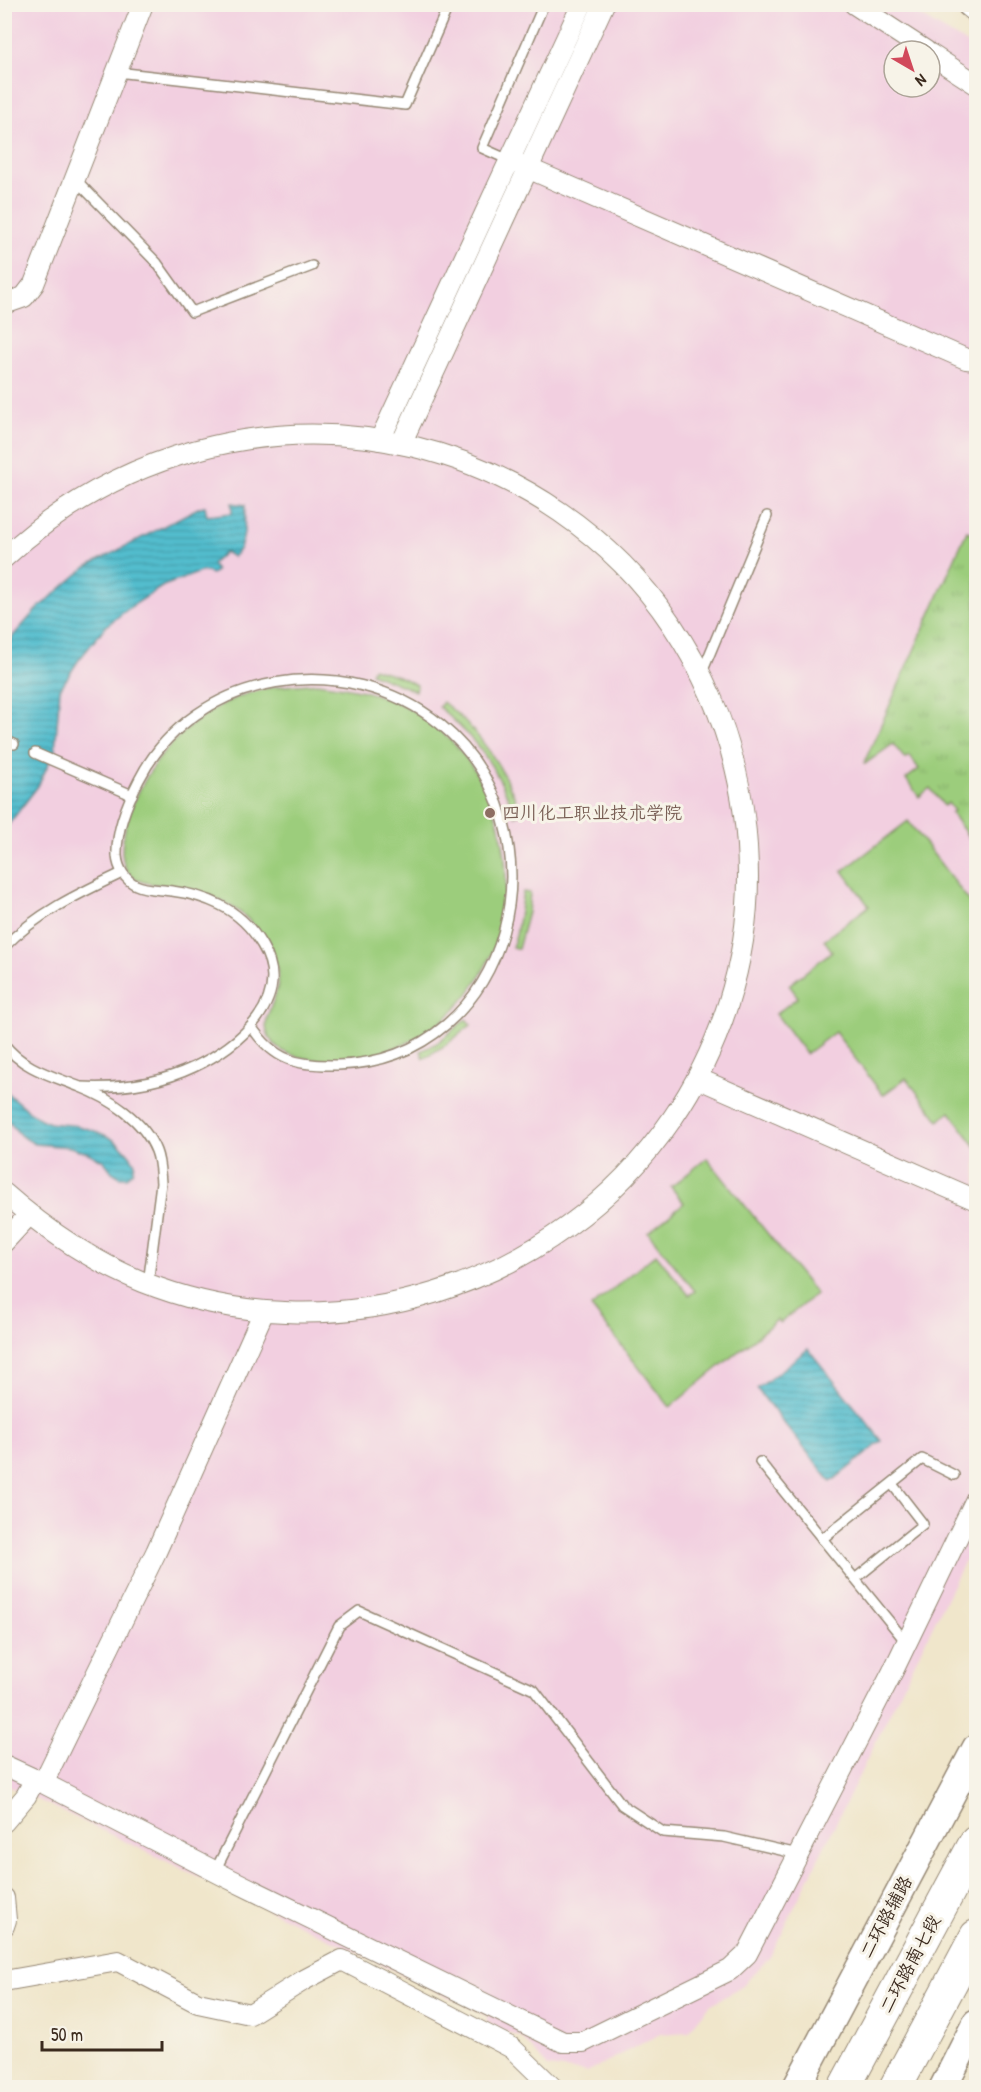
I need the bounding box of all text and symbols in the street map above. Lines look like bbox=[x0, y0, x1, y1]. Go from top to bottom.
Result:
north arrow bbox=[882, 39, 942, 99]
text: N bbox=[911, 69, 932, 92]
place label: 四川化工职业技术学院 bbox=[502, 800, 682, 825]
marker: 四川化工职业技术学院 bbox=[483, 806, 497, 820]
street label: 二环路辅路 bbox=[853, 1871, 918, 1962]
street label: 二环路南七段 bbox=[873, 1910, 946, 2017]
scale bar bbox=[42, 2014, 162, 2052]
text: 50 m bbox=[51, 2022, 83, 2047]

